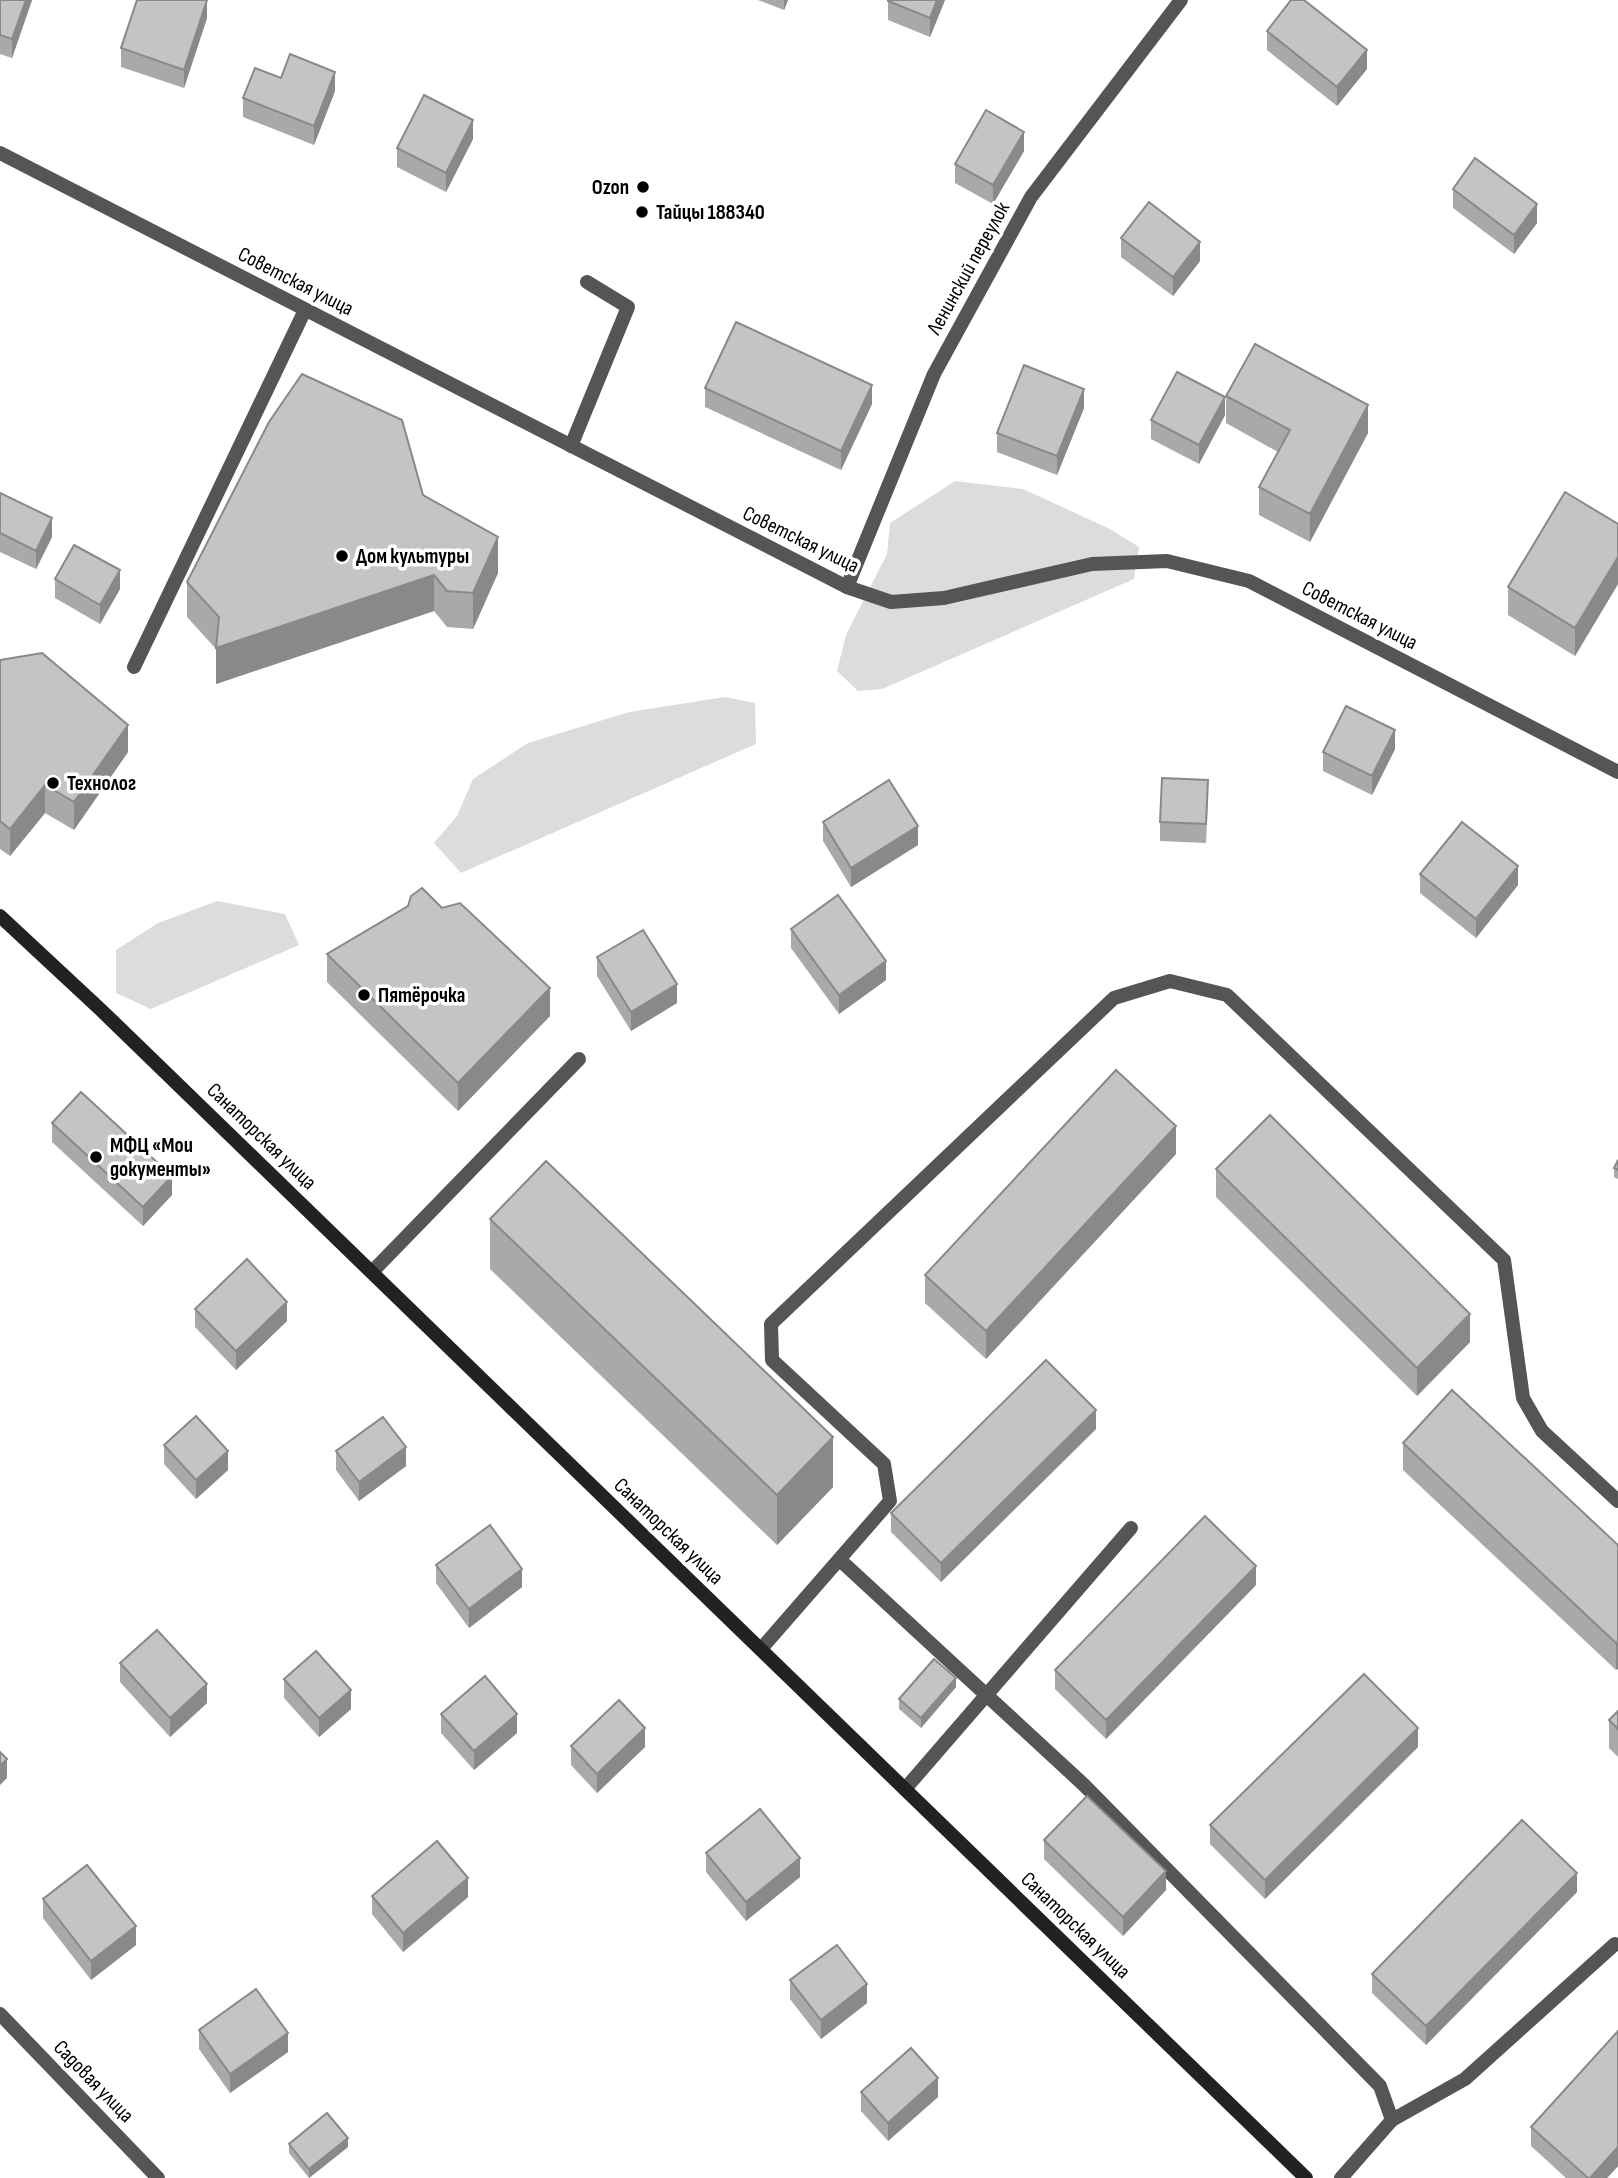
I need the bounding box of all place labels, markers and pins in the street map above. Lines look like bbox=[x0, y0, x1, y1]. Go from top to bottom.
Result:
place label: Ozon bbox=[592, 175, 629, 200]
marker: Ozon bbox=[635, 179, 651, 195]
place label: Тайцы 188340 bbox=[656, 200, 765, 225]
marker: Тайцы 188340 bbox=[634, 204, 650, 220]
place label: Дом культуры bbox=[356, 544, 469, 569]
marker: Дом культуры bbox=[334, 548, 350, 564]
place label: Технолог bbox=[67, 771, 136, 796]
marker: Технолог bbox=[45, 775, 61, 791]
place label: Пятёрочка bbox=[378, 983, 465, 1008]
marker: Пятёрочка bbox=[356, 987, 372, 1003]
place label: МФЦ «Мои документы» bbox=[110, 1133, 211, 1182]
marker: МФЦ «Мои документы» bbox=[88, 1149, 104, 1165]

